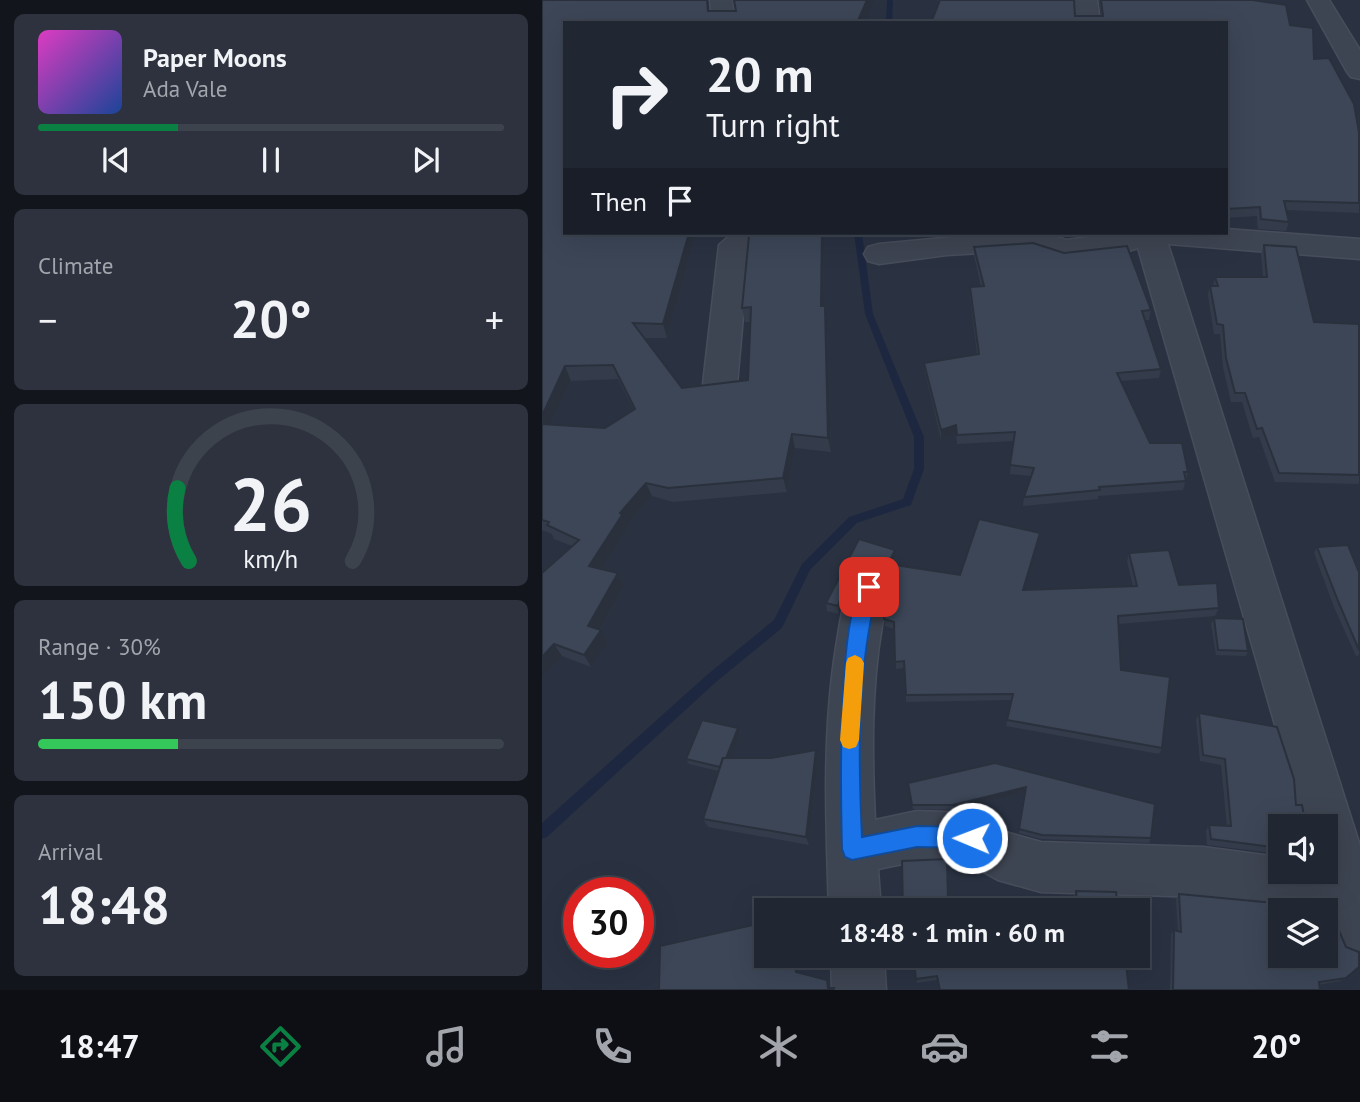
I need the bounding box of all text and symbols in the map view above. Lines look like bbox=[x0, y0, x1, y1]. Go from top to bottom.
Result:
text: Paper Moons bbox=[143, 41, 287, 74]
text: 20 m bbox=[706, 42, 813, 106]
icon: right bbox=[591, 49, 682, 140]
text: Ada Vale bbox=[143, 74, 227, 103]
text: Turn right bbox=[706, 104, 840, 146]
icon: previous bbox=[97, 141, 135, 179]
icon: pause bbox=[252, 141, 290, 179]
icon: next bbox=[407, 141, 445, 179]
icon: arrive bbox=[661, 182, 699, 220]
text: Then bbox=[591, 185, 647, 218]
text: Climate bbox=[38, 251, 113, 280]
text: 20° bbox=[230, 285, 312, 352]
text: − bbox=[38, 295, 57, 344]
text: + bbox=[485, 295, 504, 344]
text: 26 bbox=[230, 457, 312, 551]
text: km/h bbox=[244, 543, 298, 575]
pin bbox=[839, 557, 899, 617]
icon: arrive bbox=[850, 568, 888, 606]
text: Range · 30% bbox=[38, 632, 161, 661]
text: 150 km bbox=[38, 666, 207, 733]
position arrow bbox=[935, 801, 1009, 875]
map controls bbox=[1268, 814, 1338, 968]
button: sound bbox=[1268, 814, 1338, 884]
text: Arrival bbox=[38, 837, 102, 866]
text: 18:48 bbox=[38, 871, 170, 938]
speed limit sign: 30 bbox=[563, 877, 654, 968]
button: layers bbox=[1268, 898, 1338, 968]
text: 18:48 · 1 min · 60 m bbox=[839, 916, 1065, 949]
icon: directions bbox=[256, 1022, 305, 1071]
icon: music bbox=[422, 1022, 471, 1071]
icon: phone bbox=[588, 1022, 637, 1071]
icon: climate bbox=[754, 1022, 803, 1071]
icon: car bbox=[920, 1022, 969, 1071]
icon: filters bbox=[1085, 1022, 1134, 1071]
text: 18:47 bbox=[58, 1025, 140, 1067]
text: 20° bbox=[1251, 1025, 1302, 1067]

